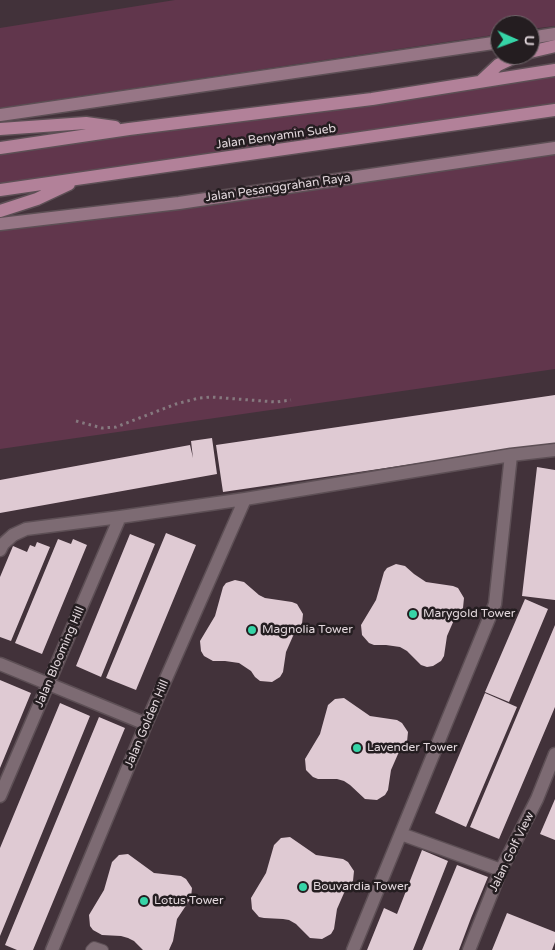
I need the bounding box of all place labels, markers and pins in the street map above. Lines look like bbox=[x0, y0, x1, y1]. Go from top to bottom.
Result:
place label: Marygold Tower bbox=[423, 607, 515, 621]
marker: Marygold Tower bbox=[407, 608, 419, 620]
place label: Magnolia Tower bbox=[262, 623, 353, 637]
marker: Magnolia Tower bbox=[246, 624, 258, 636]
place label: Lavender Tower bbox=[367, 741, 458, 755]
marker: Lavender Tower bbox=[351, 742, 363, 754]
place label: Bouvardia Tower bbox=[313, 880, 408, 894]
marker: Bouvardia Tower bbox=[297, 881, 309, 893]
place label: Lotus Tower bbox=[154, 894, 223, 908]
marker: Lotus Tower bbox=[138, 895, 150, 907]

